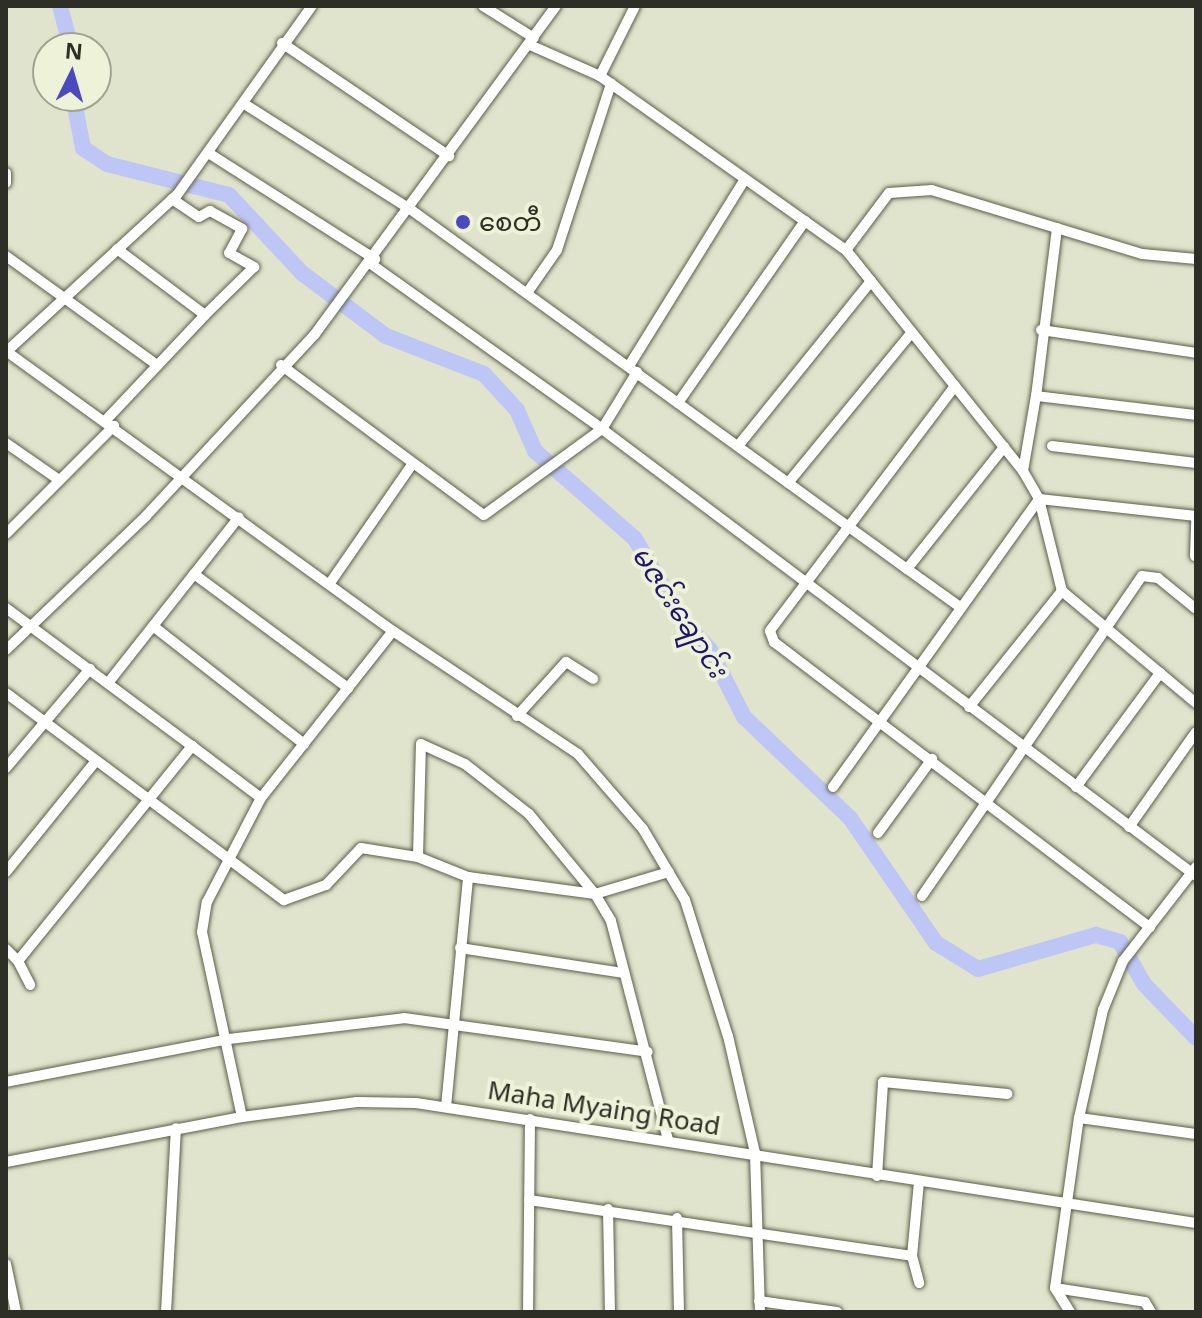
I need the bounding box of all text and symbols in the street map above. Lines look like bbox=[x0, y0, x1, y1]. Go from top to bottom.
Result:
north arrow bbox=[32, 32, 112, 112]
text: N bbox=[64, 34, 84, 66]
place label: စေတီ bbox=[479, 206, 542, 238]
marker: စေတီ bbox=[454, 213, 472, 231]
water label: မဇင်းချောင်း bbox=[626, 539, 736, 683]
street label: Maha Myaing Road bbox=[485, 1074, 723, 1142]

